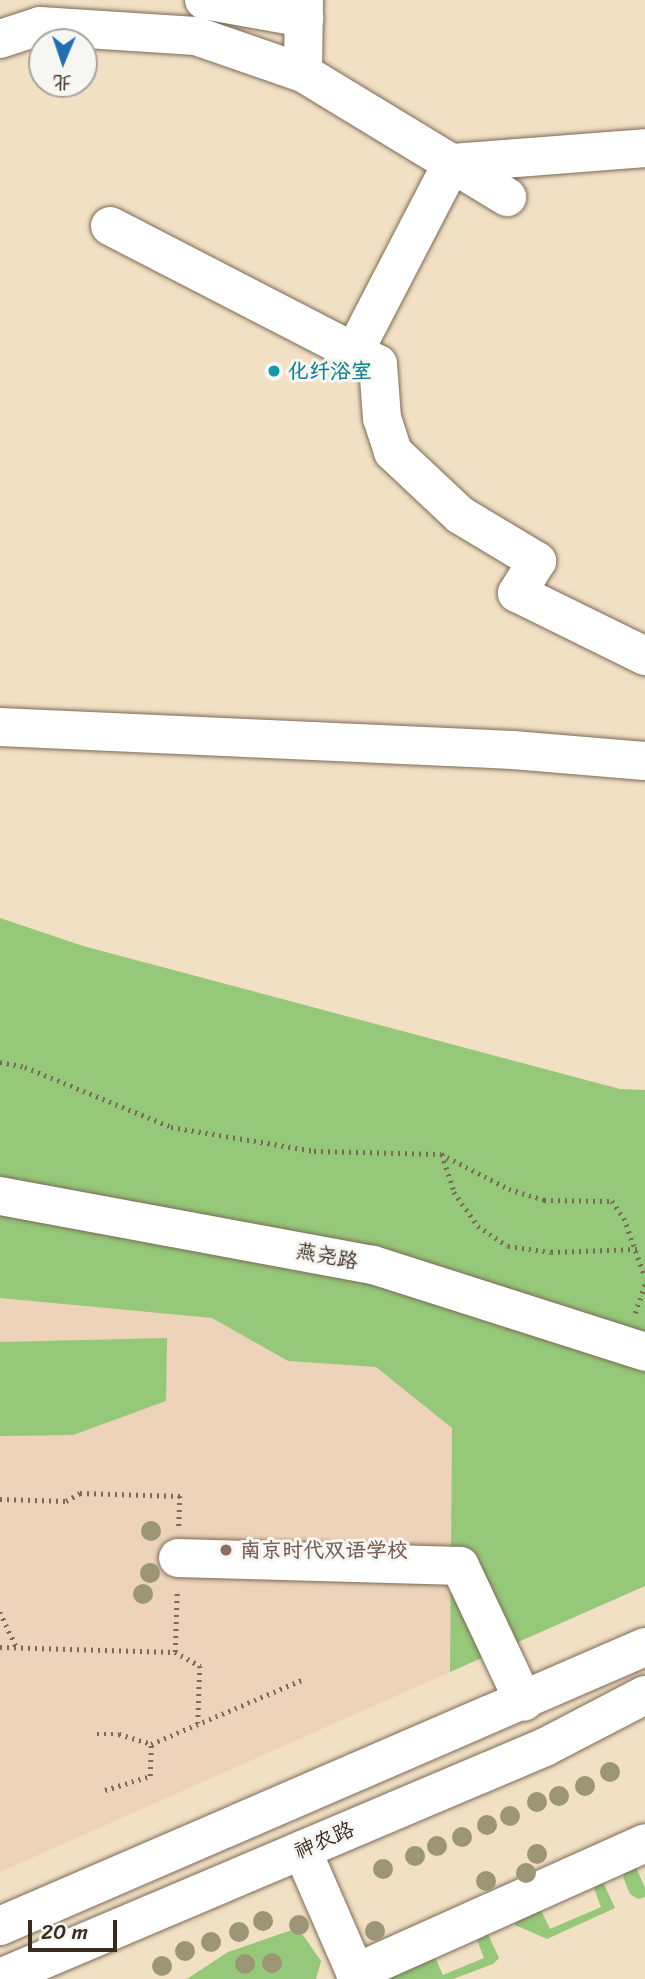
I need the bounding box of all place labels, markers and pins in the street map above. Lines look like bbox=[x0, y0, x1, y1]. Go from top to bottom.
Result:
place label: 化纤浴室 bbox=[288, 358, 372, 384]
marker: 化纤浴室 bbox=[266, 363, 282, 379]
place label: 南京时代双语学校 bbox=[240, 1537, 408, 1563]
marker: 南京时代双语学校 bbox=[218, 1542, 234, 1558]

